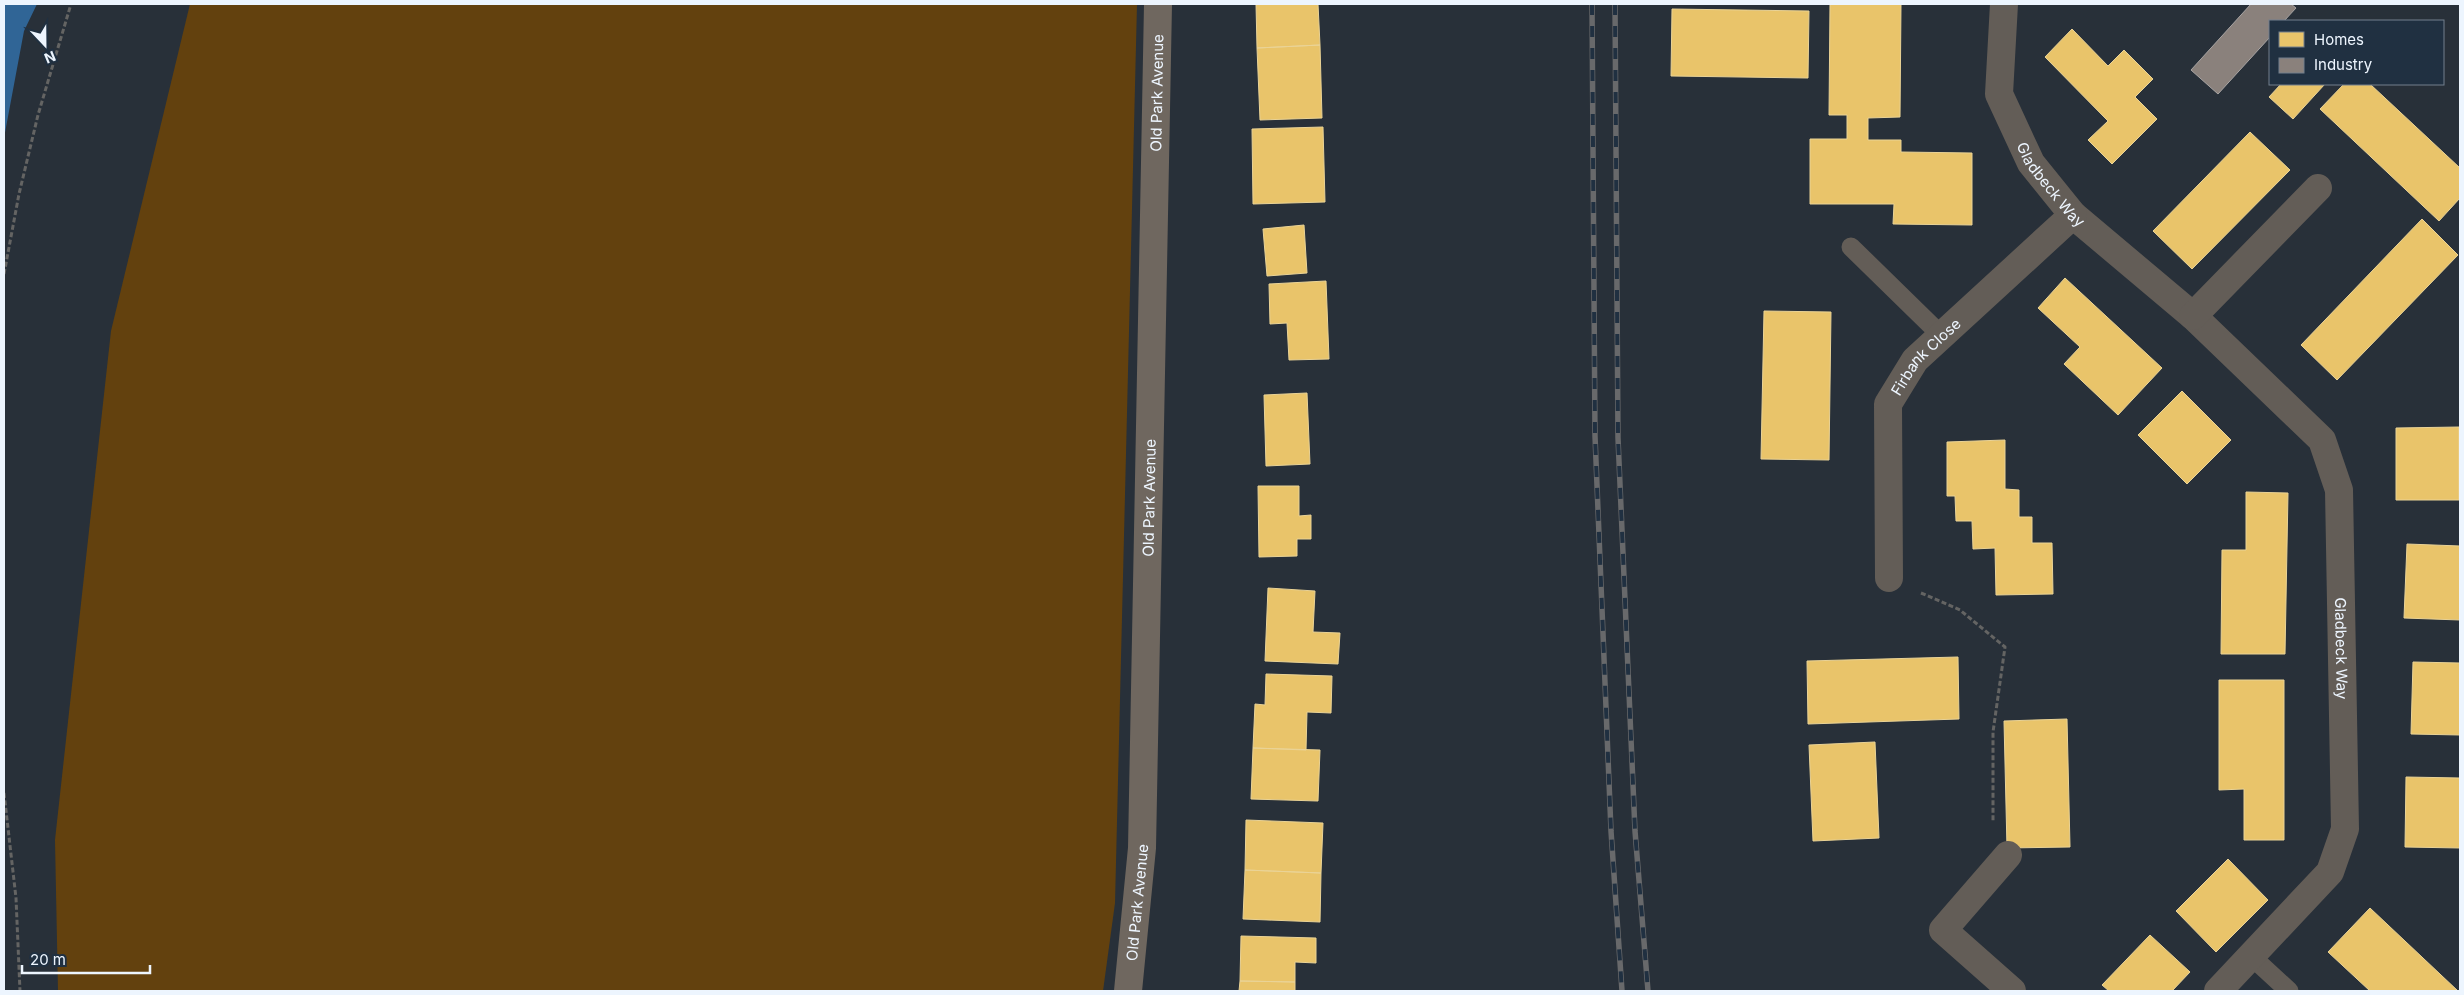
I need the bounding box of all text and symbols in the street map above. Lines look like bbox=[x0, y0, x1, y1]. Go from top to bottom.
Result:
north arrow bbox=[20, 20, 70, 70]
legend bbox=[2269, 20, 2444, 85]
text: Homes bbox=[2314, 30, 2364, 49]
street label: Old Park Avenue bbox=[1146, 34, 1167, 152]
text: N bbox=[42, 48, 58, 67]
text: Industry bbox=[2314, 55, 2373, 74]
street label: Gladbeck Way bbox=[2013, 139, 2090, 231]
street label: Firbank Close bbox=[1886, 314, 1964, 399]
street label: Old Park Avenue bbox=[1138, 439, 1159, 557]
street label: Gladbeck Way bbox=[2331, 597, 2352, 700]
street label: Old Park Avenue bbox=[1121, 843, 1152, 962]
scale bar bbox=[22, 942, 150, 974]
text: 20 m bbox=[30, 950, 66, 969]

